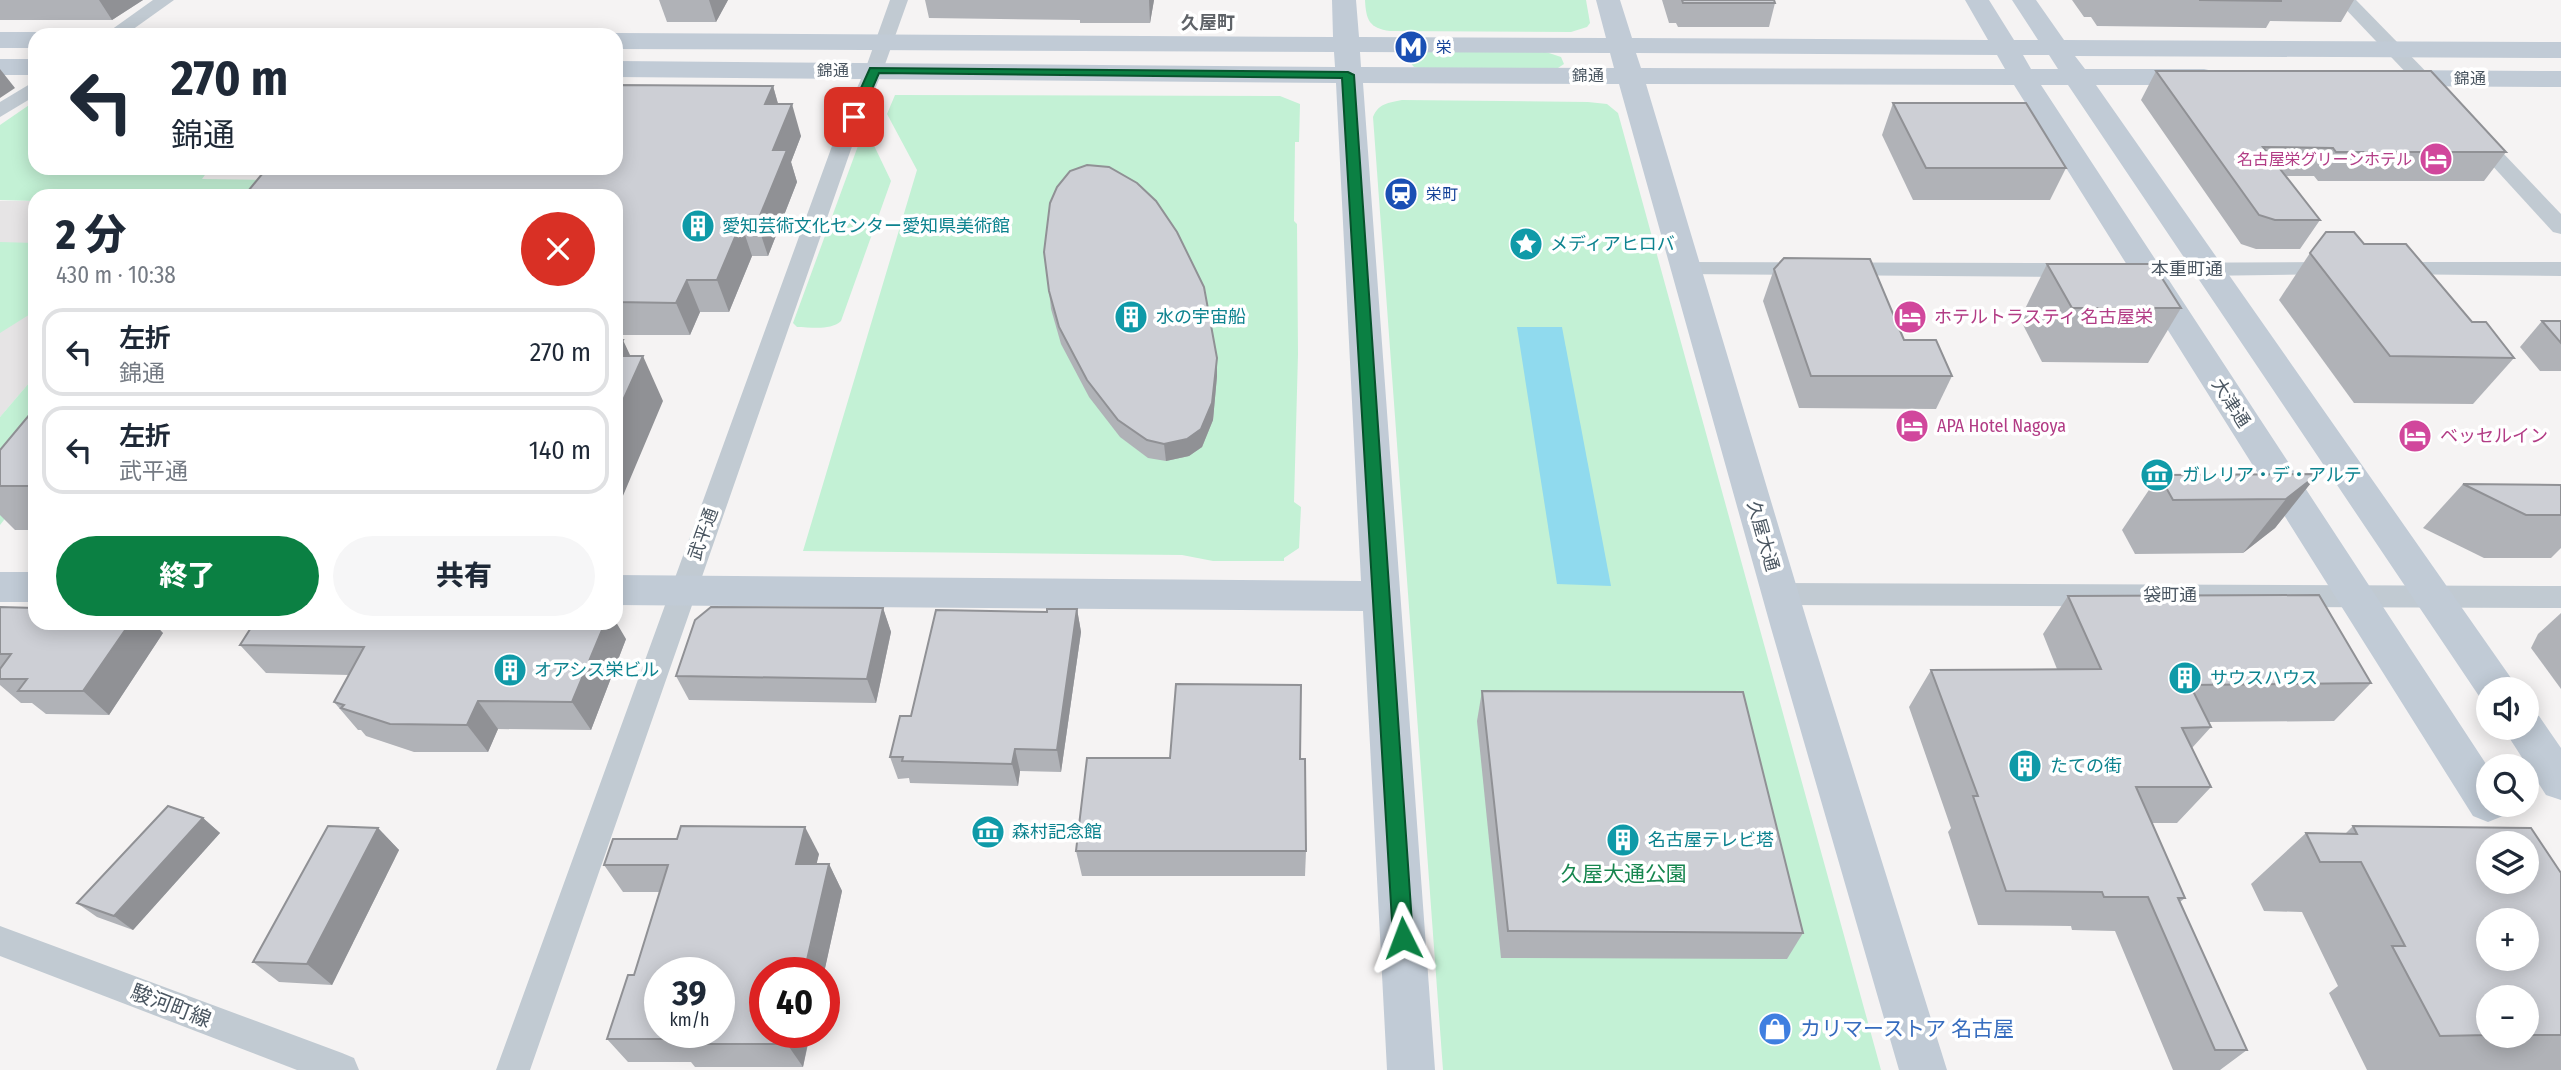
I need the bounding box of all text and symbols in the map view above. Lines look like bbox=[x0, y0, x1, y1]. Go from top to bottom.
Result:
district label: 久屋町 bbox=[1181, 12, 1235, 34]
metro station icon: 栄 bbox=[1392, 28, 1430, 66]
place label: 栄 bbox=[1436, 38, 1452, 57]
text: 270 m bbox=[171, 49, 288, 108]
icon: left bbox=[56, 56, 147, 147]
street label: 錦通 bbox=[817, 61, 849, 80]
street label: 錦通 bbox=[1572, 66, 1604, 85]
street label: 錦通 bbox=[2454, 69, 2486, 88]
pin bbox=[824, 87, 884, 147]
icon: arrive bbox=[835, 98, 873, 136]
text: 錦通 bbox=[171, 116, 235, 154]
hotel icon: 名古屋栄グリーンホテル bbox=[2417, 140, 2455, 178]
place label: 名古屋栄グリーンホテル bbox=[2237, 150, 2412, 169]
station icon: 栄町 bbox=[1382, 175, 1420, 213]
place label: 栄町 bbox=[1426, 185, 1458, 204]
building icon: 愛知芸術文化センター愛知県美術館 bbox=[679, 207, 717, 245]
text: 2 分 bbox=[56, 210, 126, 260]
button: close bbox=[521, 212, 595, 286]
place label: 愛知芸術文化センター愛知県美術館 bbox=[722, 215, 1010, 237]
place icon: メディアヒロバ bbox=[1507, 225, 1545, 263]
place label: メディアヒロバ bbox=[1550, 233, 1675, 255]
street label: 本重町通 bbox=[2151, 258, 2223, 280]
text: 430 m · 10:38 bbox=[56, 261, 176, 289]
building icon: 水の宇宙船 bbox=[1112, 298, 1150, 336]
hotel icon: ホテルトラスティ 名古屋栄 bbox=[1891, 298, 1929, 336]
place label: 水の宇宙船 bbox=[1156, 306, 1246, 328]
place label: ホテルトラスティ 名古屋栄 bbox=[1934, 306, 2153, 328]
text: 左折 bbox=[119, 323, 171, 354]
icon: left bbox=[60, 333, 98, 371]
text: 270 m bbox=[530, 337, 591, 368]
text: 錦通 bbox=[119, 359, 165, 387]
street label: 大津通 bbox=[2207, 374, 2255, 432]
hotel icon: APA Hotel Nagoya bbox=[1893, 407, 1931, 445]
place label: APA Hotel Nagoya bbox=[1937, 415, 2066, 437]
hotel icon: ベッセルイン bbox=[2396, 417, 2434, 455]
text: 左折 bbox=[119, 421, 171, 452]
place label: ベッセルイン bbox=[2440, 425, 2548, 447]
icon: left bbox=[60, 431, 98, 469]
text: 140 m bbox=[529, 435, 591, 466]
museum icon: ガレリア・デ・アルテ bbox=[2138, 456, 2176, 494]
text: 武平通 bbox=[119, 457, 188, 485]
place label: ガレリア・デ・アルテ bbox=[2182, 464, 2362, 486]
street label: 久屋大通 bbox=[1743, 498, 1783, 574]
street label: 武平通 bbox=[683, 505, 723, 563]
button: 終了 bbox=[56, 536, 319, 616]
button: 共有 bbox=[333, 536, 595, 616]
street label: 袋町通 bbox=[2143, 584, 2197, 606]
building icon: オアシス栄ビル bbox=[491, 651, 529, 689]
place label: オアシス栄ビル bbox=[534, 659, 659, 681]
building icon: サウスハウス bbox=[2166, 659, 2204, 697]
place label: サウスハウス bbox=[2210, 667, 2318, 689]
map controls bbox=[2476, 677, 2539, 1048]
button: sound bbox=[2476, 677, 2539, 740]
building icon: たての街 bbox=[2006, 747, 2044, 785]
button: search bbox=[2476, 754, 2539, 817]
place label: たての街 bbox=[2050, 755, 2122, 777]
museum icon: 森村記念館 bbox=[969, 813, 1007, 851]
place label: 森村記念館 bbox=[1012, 821, 1102, 843]
building icon: 名古屋テレビ塔 bbox=[1604, 821, 1642, 859]
place label: 名古屋テレビ塔 bbox=[1648, 829, 1774, 851]
button: layers bbox=[2476, 831, 2539, 894]
park label: 久屋大通公園 bbox=[1561, 861, 1687, 887]
position arrow bbox=[1366, 901, 1440, 975]
button: + bbox=[2476, 908, 2539, 971]
speed limit sign: 40 bbox=[749, 957, 840, 1048]
text: 39 bbox=[672, 972, 707, 1014]
street label: 駿河町線 bbox=[127, 979, 215, 1033]
button: − bbox=[2476, 985, 2539, 1048]
text: km/h bbox=[669, 1009, 710, 1031]
shop icon: カリマーストア 名古屋 bbox=[1756, 1010, 1794, 1048]
place label: カリマーストア 名古屋 bbox=[1800, 1016, 2014, 1042]

